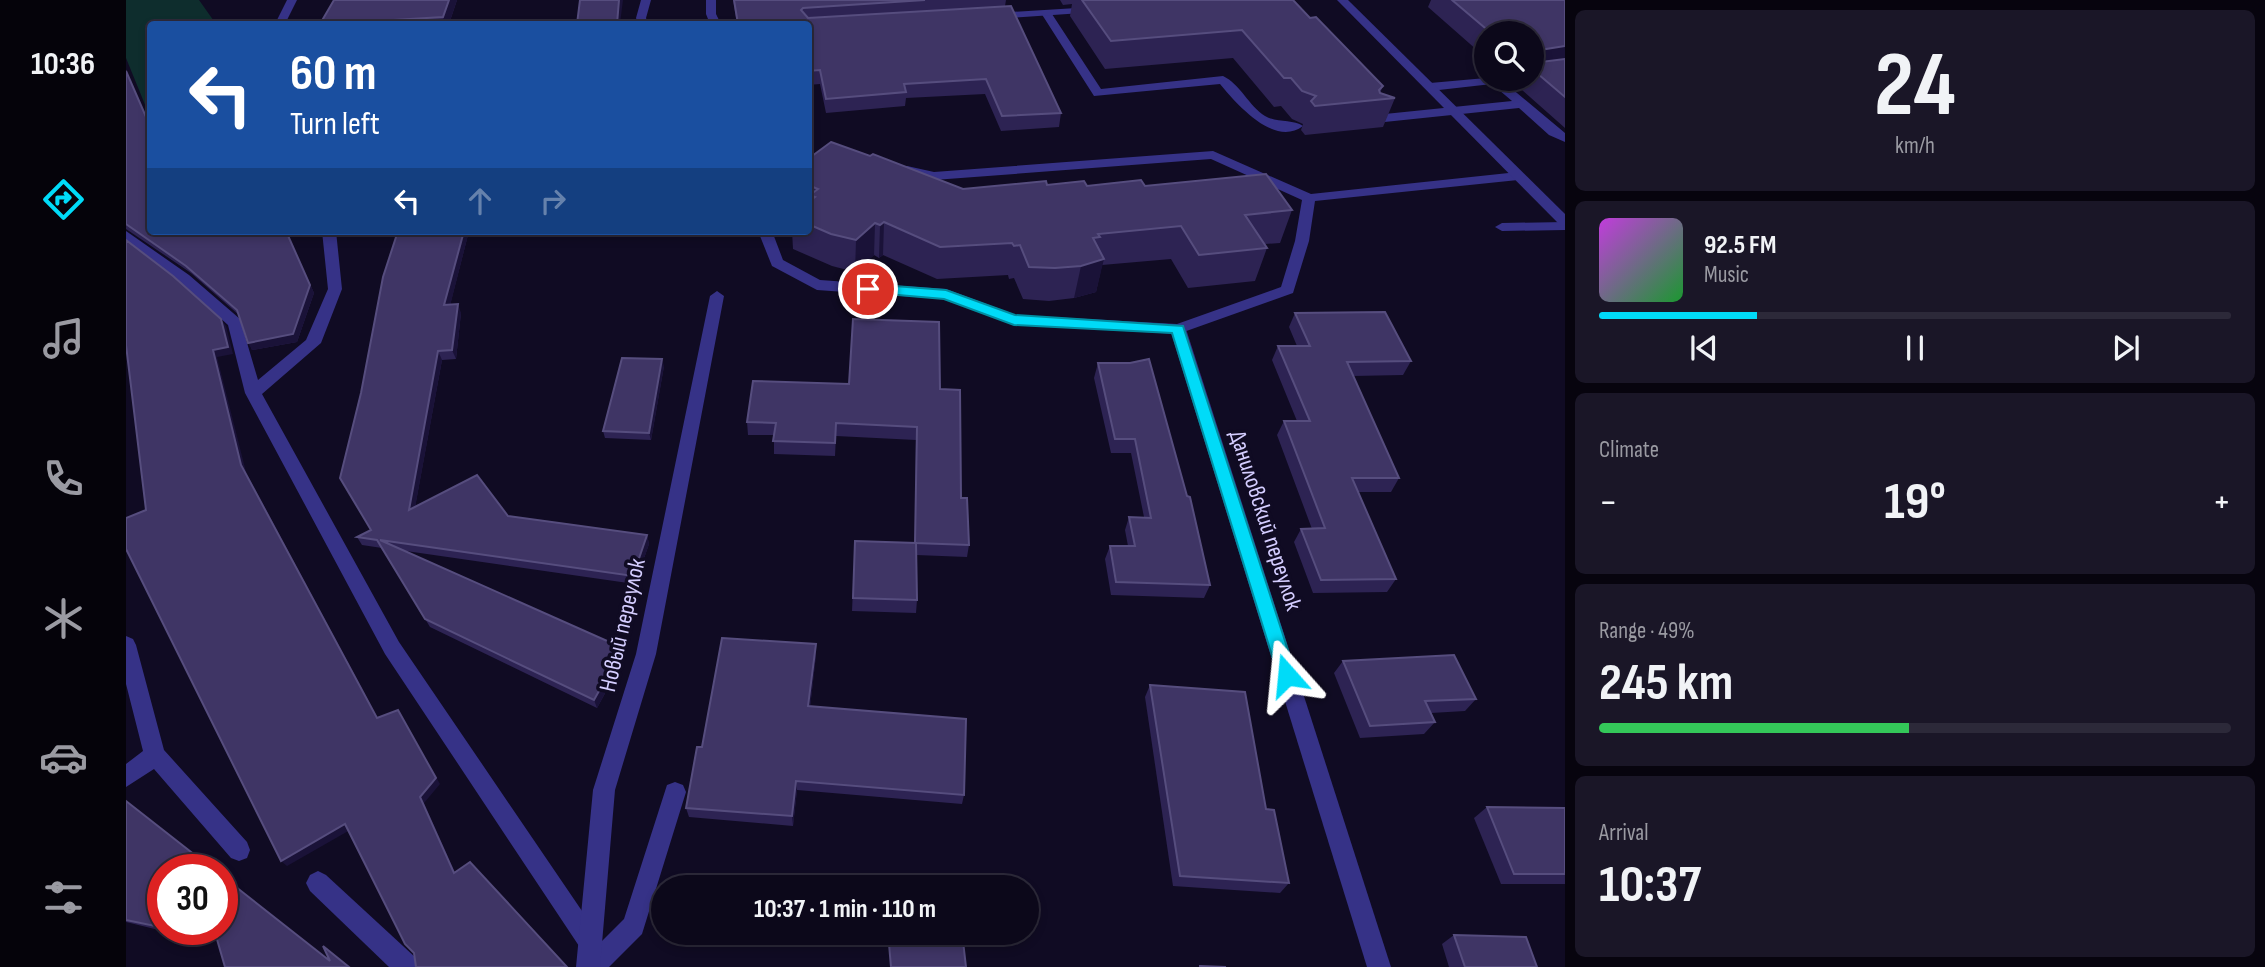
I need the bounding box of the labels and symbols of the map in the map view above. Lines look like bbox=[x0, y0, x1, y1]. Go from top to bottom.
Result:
pin bbox=[838, 259, 898, 319]
street label: Даниловский переулок bbox=[1223, 426, 1309, 615]
street label: Новый переулок bbox=[593, 555, 652, 694]
position arrow bbox=[1250, 638, 1324, 712]
speed limit sign: 30 bbox=[147, 854, 238, 945]

